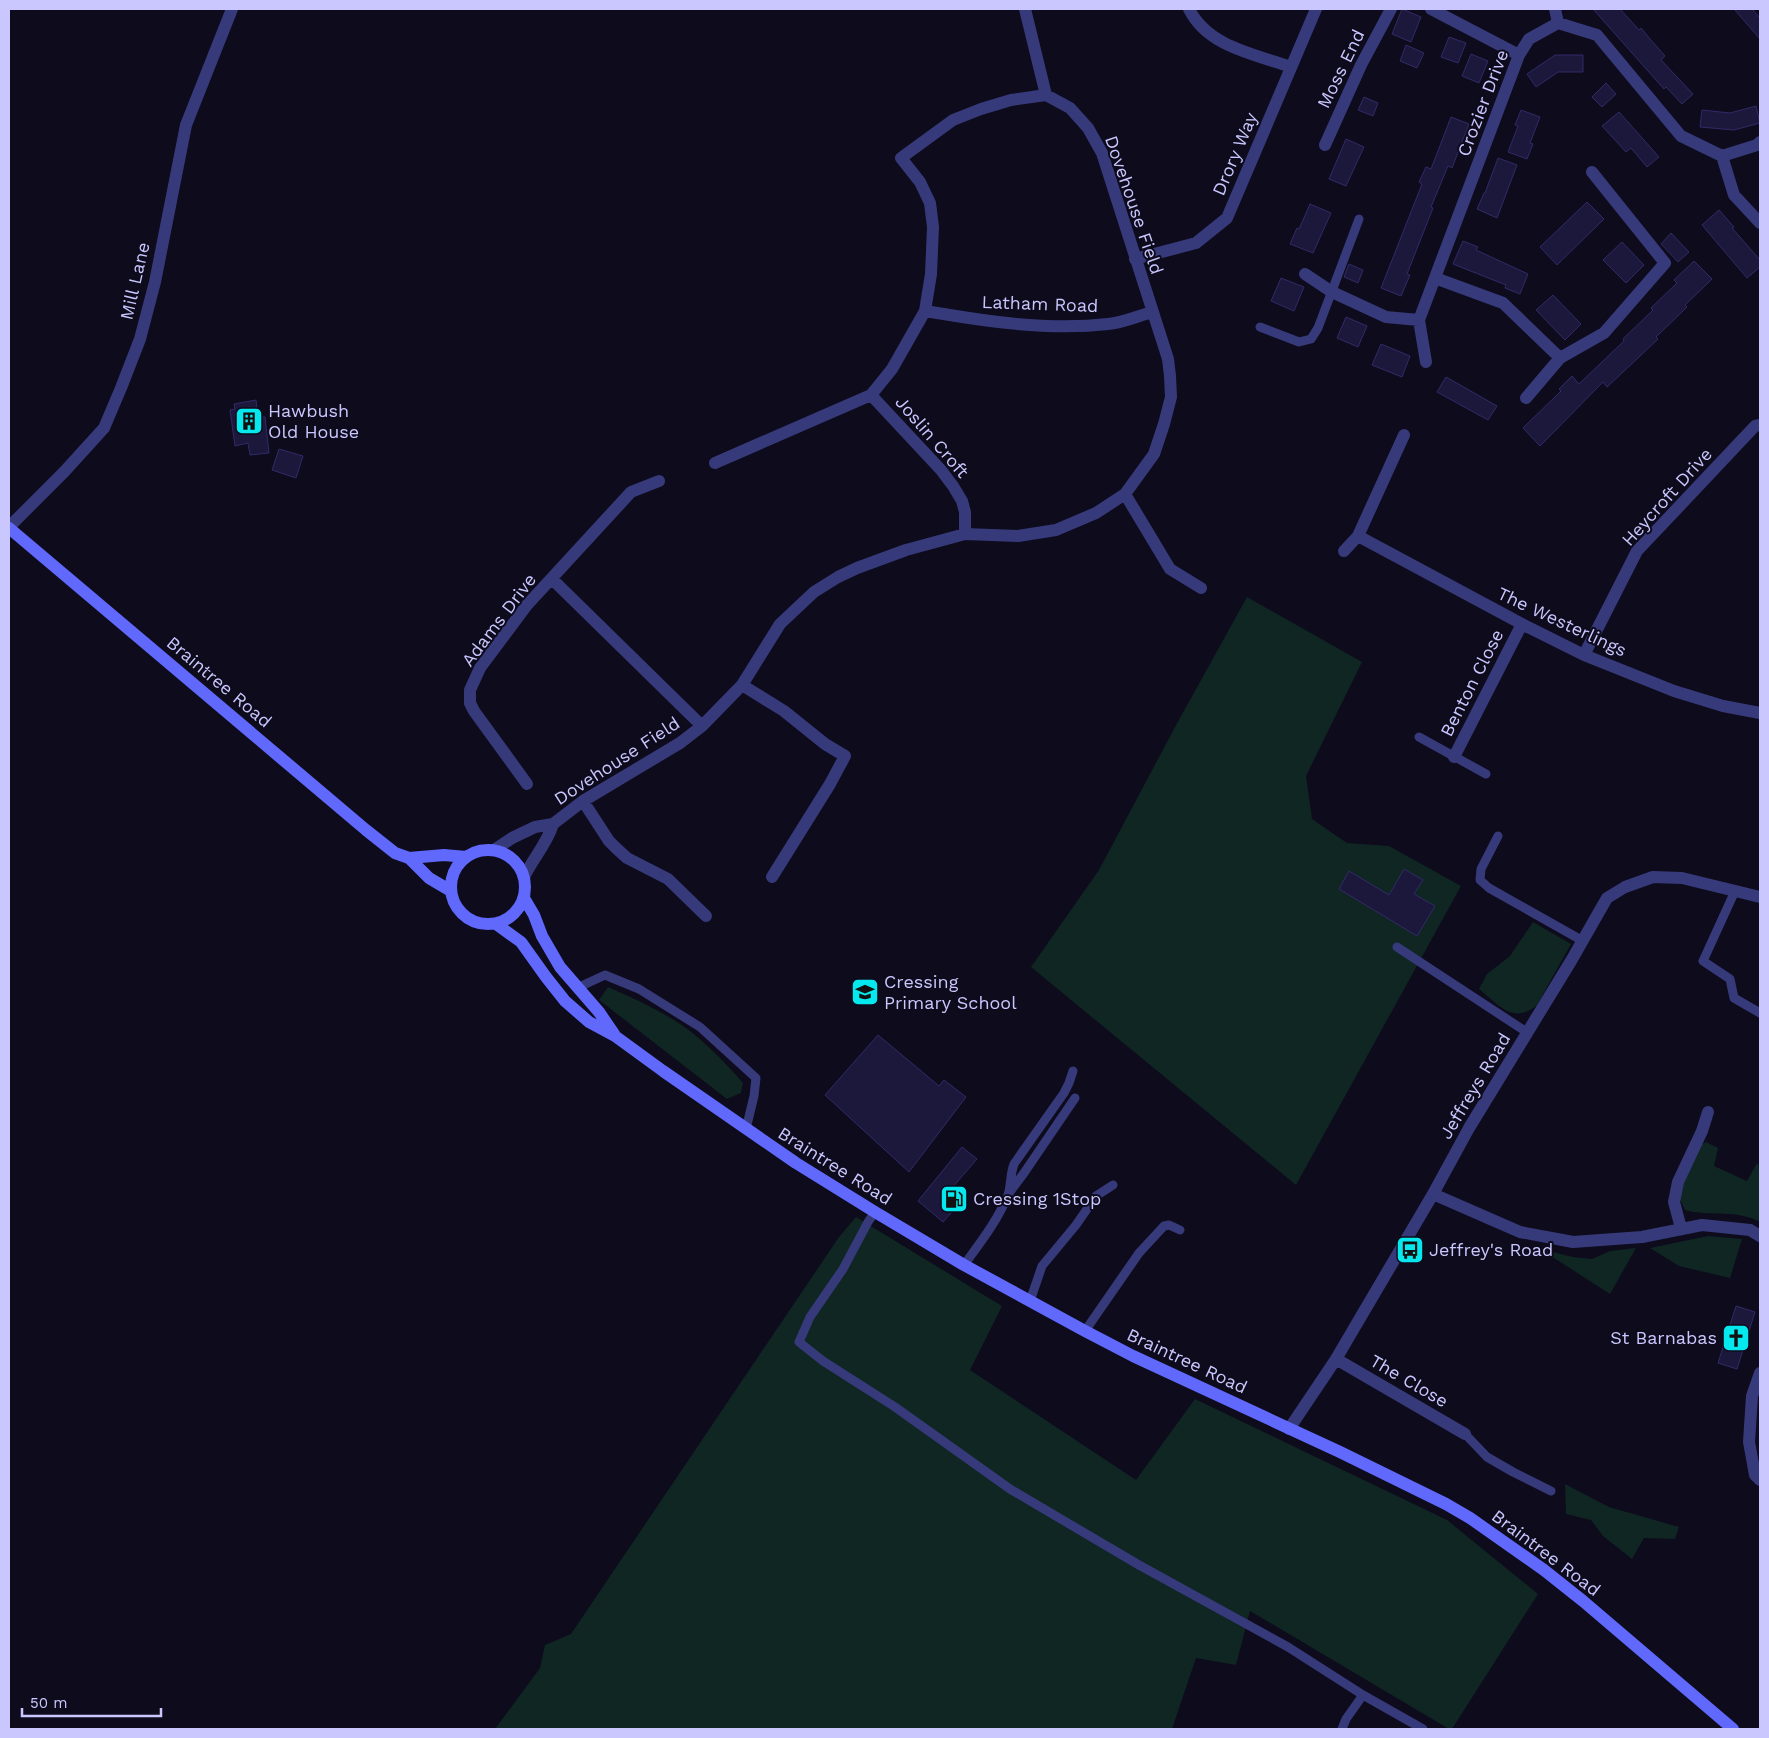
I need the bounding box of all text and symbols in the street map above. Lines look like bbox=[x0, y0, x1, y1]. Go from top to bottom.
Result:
street label: Moss End bbox=[1312, 26, 1369, 112]
street label: Crozier Drive bbox=[1453, 46, 1513, 159]
street label: Drory Way bbox=[1208, 108, 1262, 198]
street label: Dovehouse Field bbox=[1101, 133, 1168, 277]
street label: Mill Lane bbox=[115, 240, 154, 322]
street label: Latham Road bbox=[981, 291, 1099, 316]
street label: Joslin Croft bbox=[891, 391, 974, 482]
place label: Hawbush Old House bbox=[268, 400, 359, 442]
building icon: Hawbush Old House bbox=[234, 406, 264, 436]
street label: Heycroft Drive bbox=[1617, 443, 1716, 550]
street label: Adams Drive bbox=[457, 569, 540, 670]
street label: The Westerlings bbox=[1494, 582, 1630, 661]
street label: Benton Close bbox=[1436, 626, 1508, 740]
street label: Braintree Road bbox=[163, 632, 276, 732]
street label: Dovehouse Field bbox=[550, 712, 683, 809]
place label: Cressing Primary School bbox=[884, 971, 1017, 1013]
school or university icon: Cressing Primary School bbox=[850, 977, 880, 1007]
street label: Jeffreys Road bbox=[1435, 1029, 1515, 1143]
street label: Braintree Road bbox=[774, 1122, 896, 1209]
fuel station icon: Cressing 1Stop bbox=[939, 1184, 969, 1214]
place label: Cressing 1Stop bbox=[973, 1188, 1101, 1209]
bus stop icon: Jeffrey's Road bbox=[1395, 1235, 1425, 1265]
place label: Jeffrey's Road bbox=[1429, 1239, 1553, 1260]
street label: Braintree Road bbox=[1124, 1323, 1251, 1398]
church icon: St Barnabas bbox=[1721, 1323, 1751, 1353]
place label: St Barnabas bbox=[1610, 1327, 1717, 1348]
street label: The Close bbox=[1366, 1350, 1452, 1411]
street label: Braintree Road bbox=[1488, 1505, 1605, 1600]
scale bar bbox=[22, 1686, 161, 1718]
text: 50 m bbox=[30, 1694, 67, 1712]

